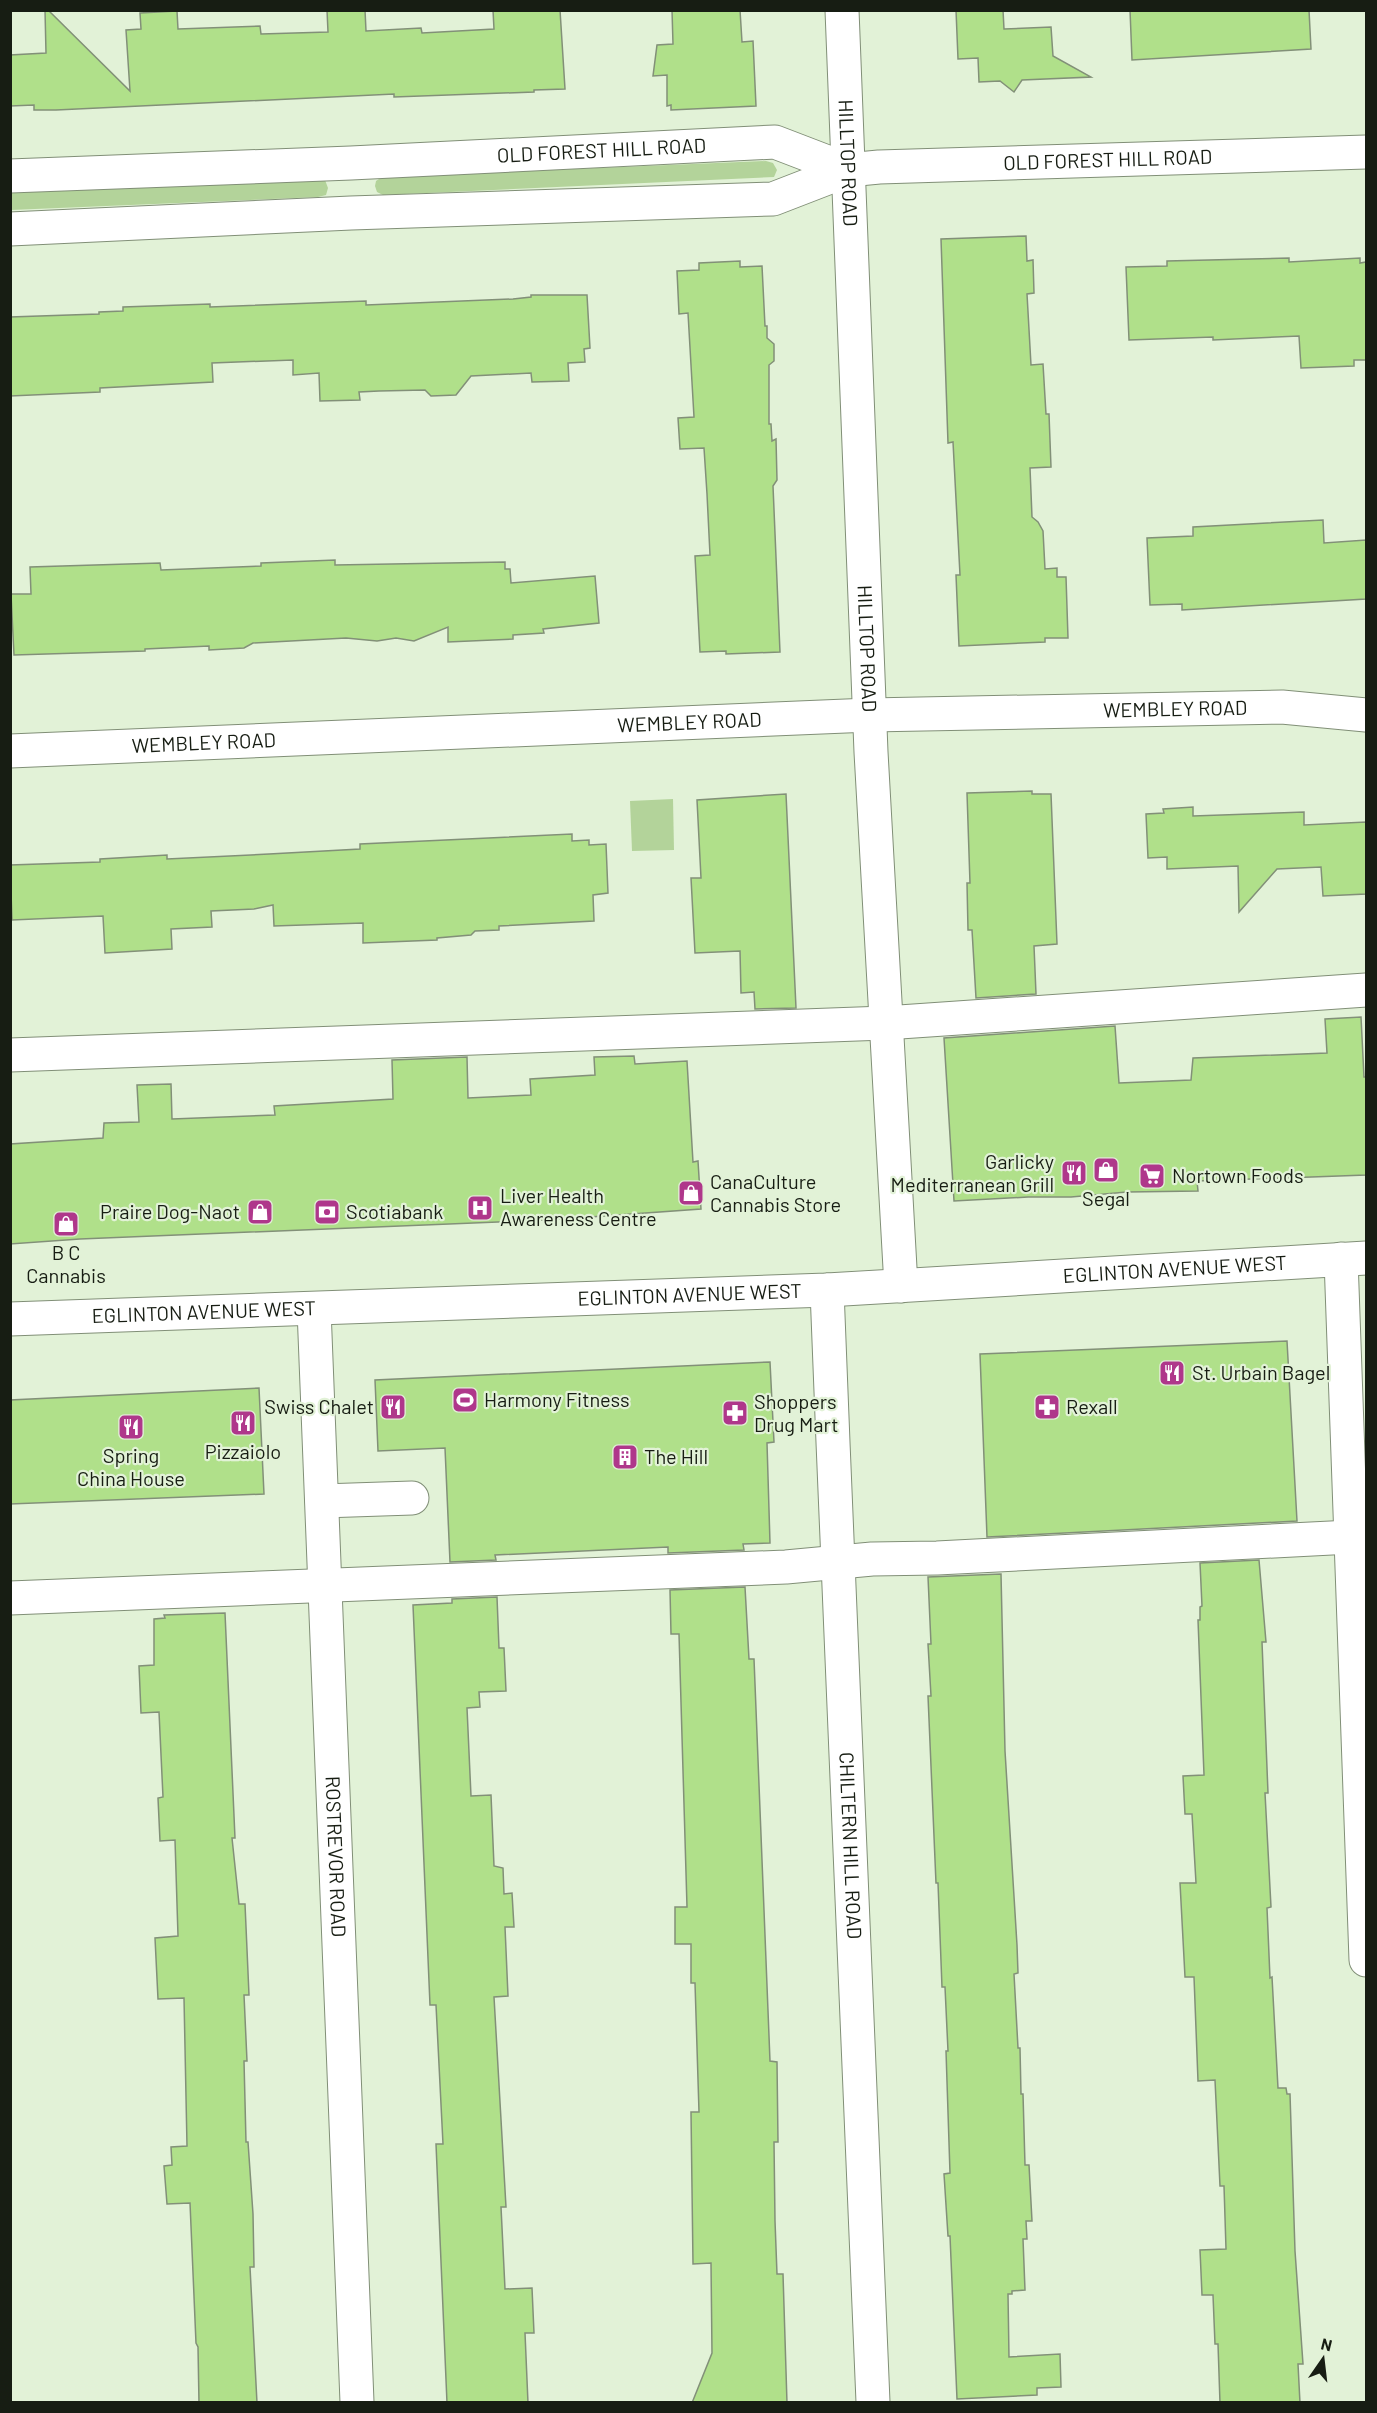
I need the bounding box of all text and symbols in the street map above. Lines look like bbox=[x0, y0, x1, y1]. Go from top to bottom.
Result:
street label: HILLTOP ROAD bbox=[835, 99, 863, 227]
street label: OLD FOREST HILL ROAD bbox=[496, 132, 706, 167]
street label: OLD FOREST HILL ROAD bbox=[1003, 144, 1213, 174]
street label: HILLTOP ROAD bbox=[853, 584, 882, 712]
street label: WEMBLEY ROAD bbox=[1103, 695, 1248, 721]
street label: WEMBLEY ROAD bbox=[617, 707, 762, 737]
street label: WEMBLEY ROAD bbox=[131, 727, 276, 757]
place label: Garlicky Mediterranean Grill bbox=[891, 1149, 1054, 1196]
shop icon: Segal bbox=[1091, 1155, 1121, 1185]
restaurant icon: Garlicky Mediterranean Grill bbox=[1059, 1158, 1089, 1188]
supermarket icon: Nortown Foods bbox=[1137, 1161, 1167, 1191]
place label: Nortown Foods bbox=[1172, 1163, 1304, 1187]
place label: CanaCulture Cannabis Store bbox=[710, 1169, 841, 1216]
shop icon: CanaCulture Cannabis Store bbox=[676, 1178, 706, 1208]
place label: Liver Health Awareness Centre bbox=[500, 1183, 657, 1230]
place label: Segal bbox=[1082, 1186, 1130, 1210]
hospital icon: Liver Health Awareness Centre bbox=[465, 1193, 495, 1223]
shop icon: Praire Dog-Naot bbox=[245, 1197, 275, 1227]
bank icon: Scotiabank bbox=[312, 1197, 342, 1227]
place label: Praire Dog-Naot bbox=[100, 1199, 240, 1223]
place label: Scotiabank bbox=[346, 1199, 443, 1223]
shop icon: B C Cannabis bbox=[51, 1209, 81, 1239]
place label: B C Cannabis bbox=[26, 1240, 106, 1287]
street label: EGLINTON AVENUE WEST bbox=[1062, 1250, 1287, 1287]
street label: EGLINTON AVENUE WEST bbox=[577, 1278, 802, 1310]
street label: EGLINTON AVENUE WEST bbox=[91, 1295, 316, 1327]
restaurant icon: St. Urbain Bagel bbox=[1157, 1358, 1187, 1388]
place label: St. Urbain Bagel bbox=[1192, 1360, 1330, 1384]
sports icon: Harmony Fitness bbox=[450, 1385, 480, 1415]
place label: Harmony Fitness bbox=[484, 1387, 630, 1411]
place label: Shoppers Drug Mart bbox=[754, 1389, 838, 1436]
restaurant icon: Swiss Chalet bbox=[378, 1392, 408, 1422]
pharmacy icon: Rexall bbox=[1032, 1392, 1062, 1422]
place label: Swiss Chalet bbox=[264, 1394, 374, 1418]
place label: Rexall bbox=[1066, 1394, 1118, 1418]
pharmacy icon: Shoppers Drug Mart bbox=[720, 1398, 750, 1428]
restaurant icon: Pizzaiolo bbox=[228, 1408, 258, 1438]
restaurant icon: Spring China House bbox=[116, 1412, 146, 1442]
place label: Pizzaiolo bbox=[205, 1439, 281, 1463]
building icon: The Hill bbox=[610, 1442, 640, 1472]
place label: Spring China House bbox=[77, 1443, 185, 1490]
place label: The Hill bbox=[644, 1444, 708, 1468]
street label: CHILTERN HILL ROAD bbox=[835, 1751, 867, 1940]
street label: ROSTREVOR ROAD bbox=[321, 1776, 352, 1938]
north arrow bbox=[1293, 2329, 1353, 2389]
text: N bbox=[1319, 2333, 1334, 2354]

